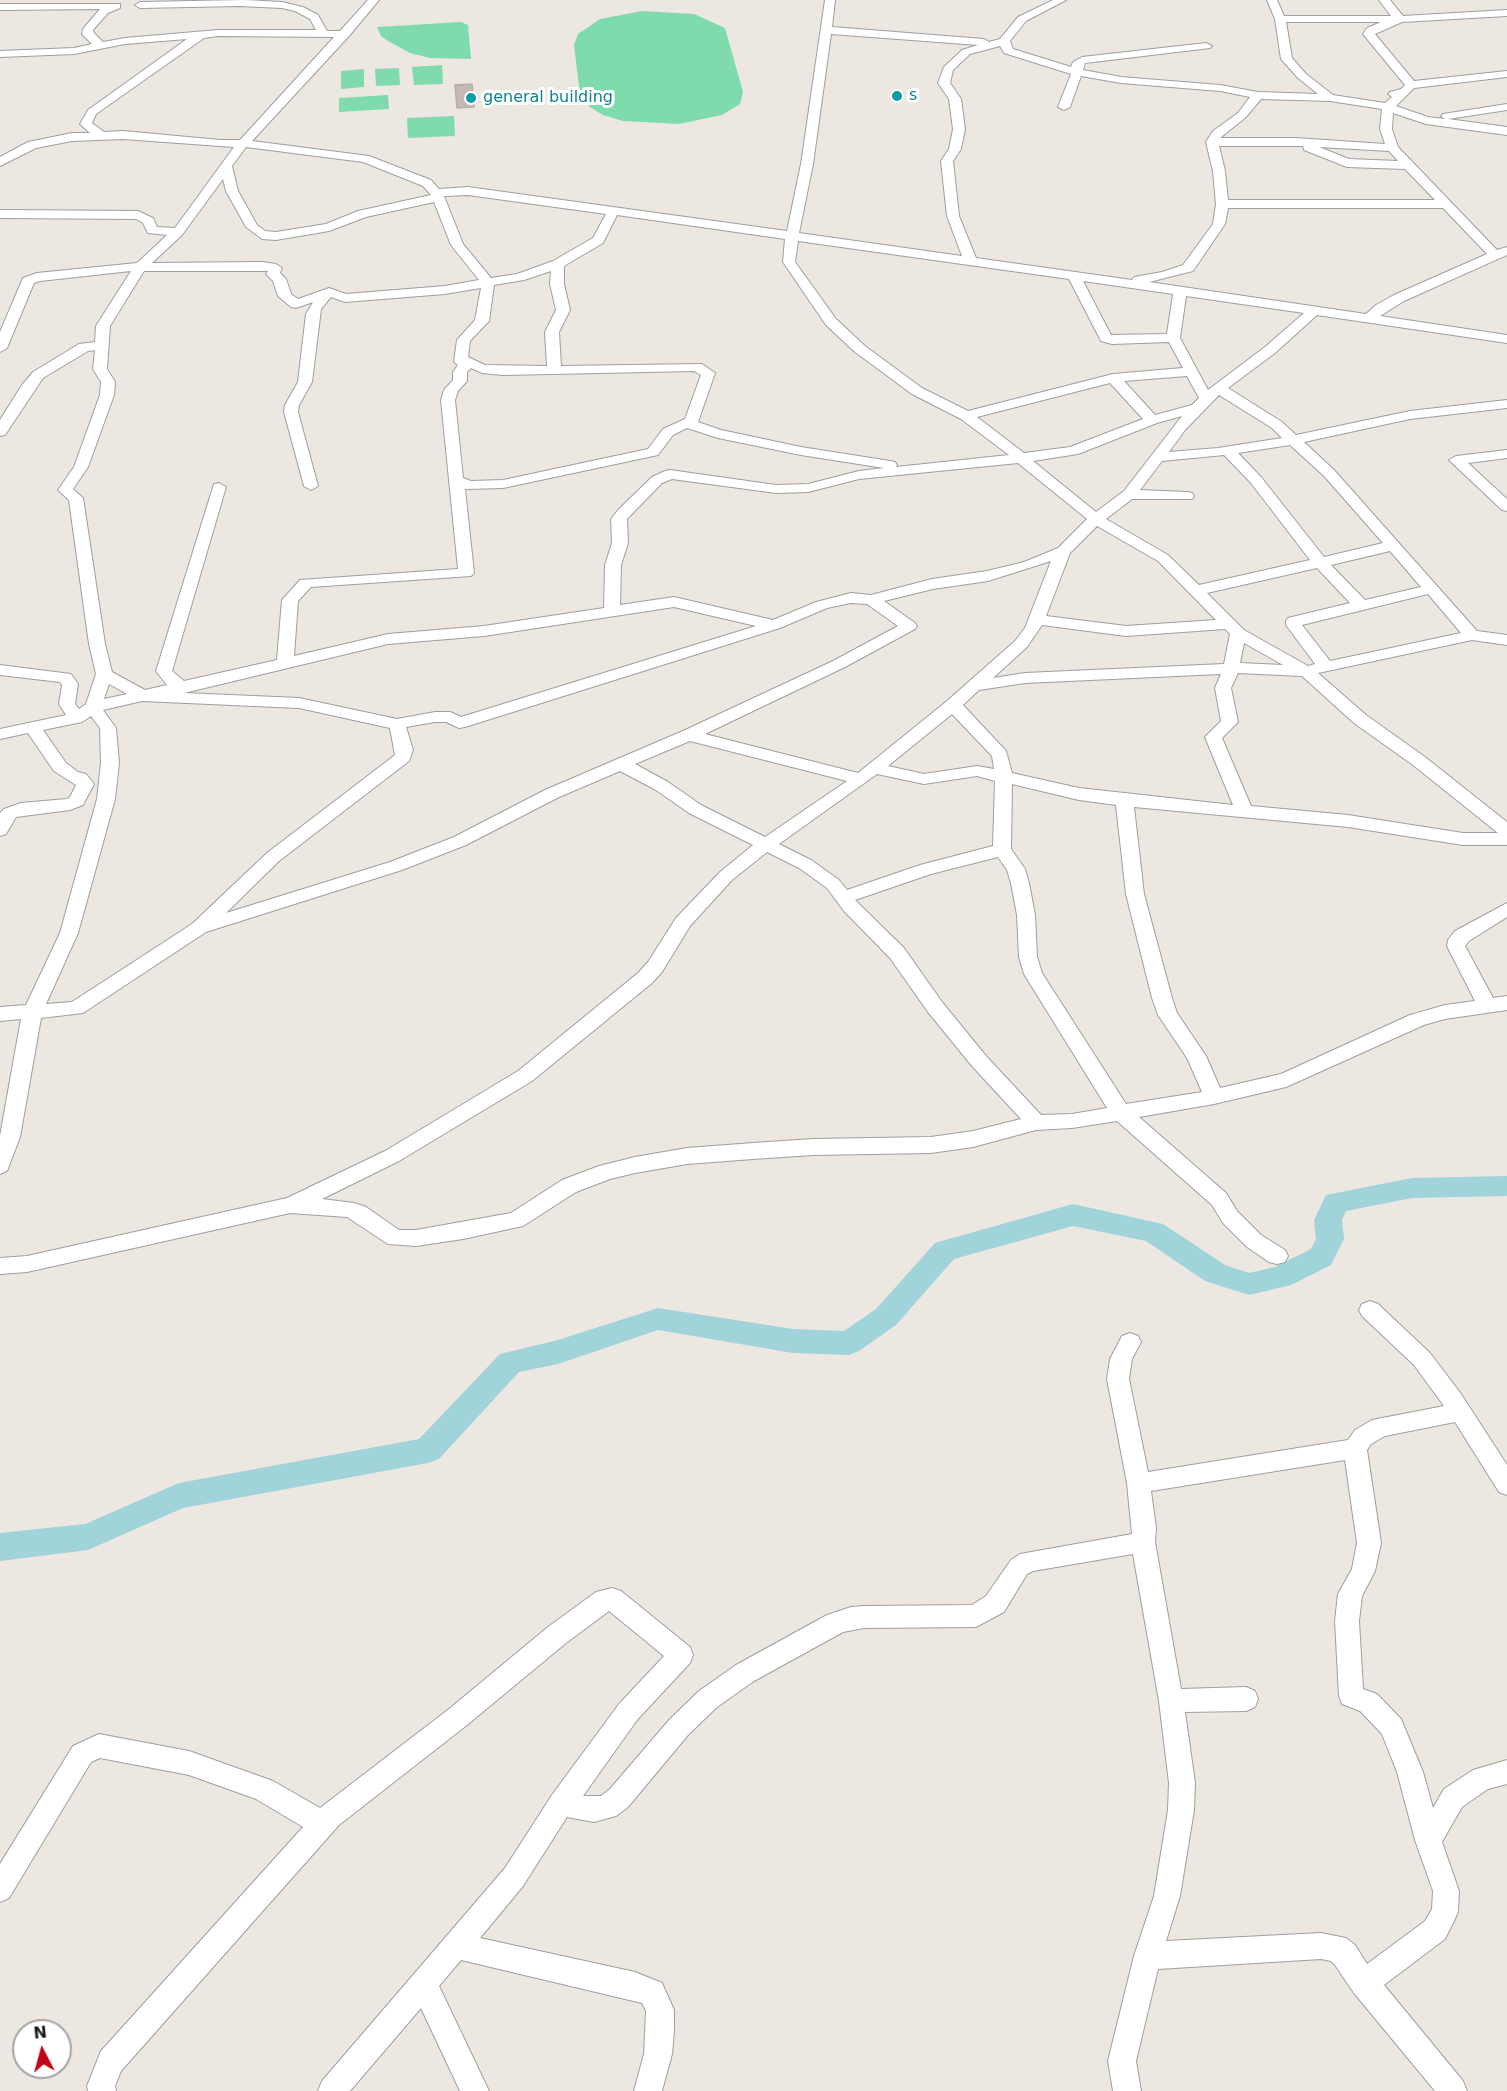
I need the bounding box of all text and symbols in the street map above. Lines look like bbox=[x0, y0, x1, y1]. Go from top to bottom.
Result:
place label: s bbox=[909, 86, 917, 106]
place label: general building bbox=[483, 88, 613, 108]
marker: s bbox=[890, 89, 904, 103]
marker: general building bbox=[464, 91, 478, 105]
north arrow bbox=[12, 2019, 72, 2079]
text: N bbox=[33, 2022, 48, 2043]

